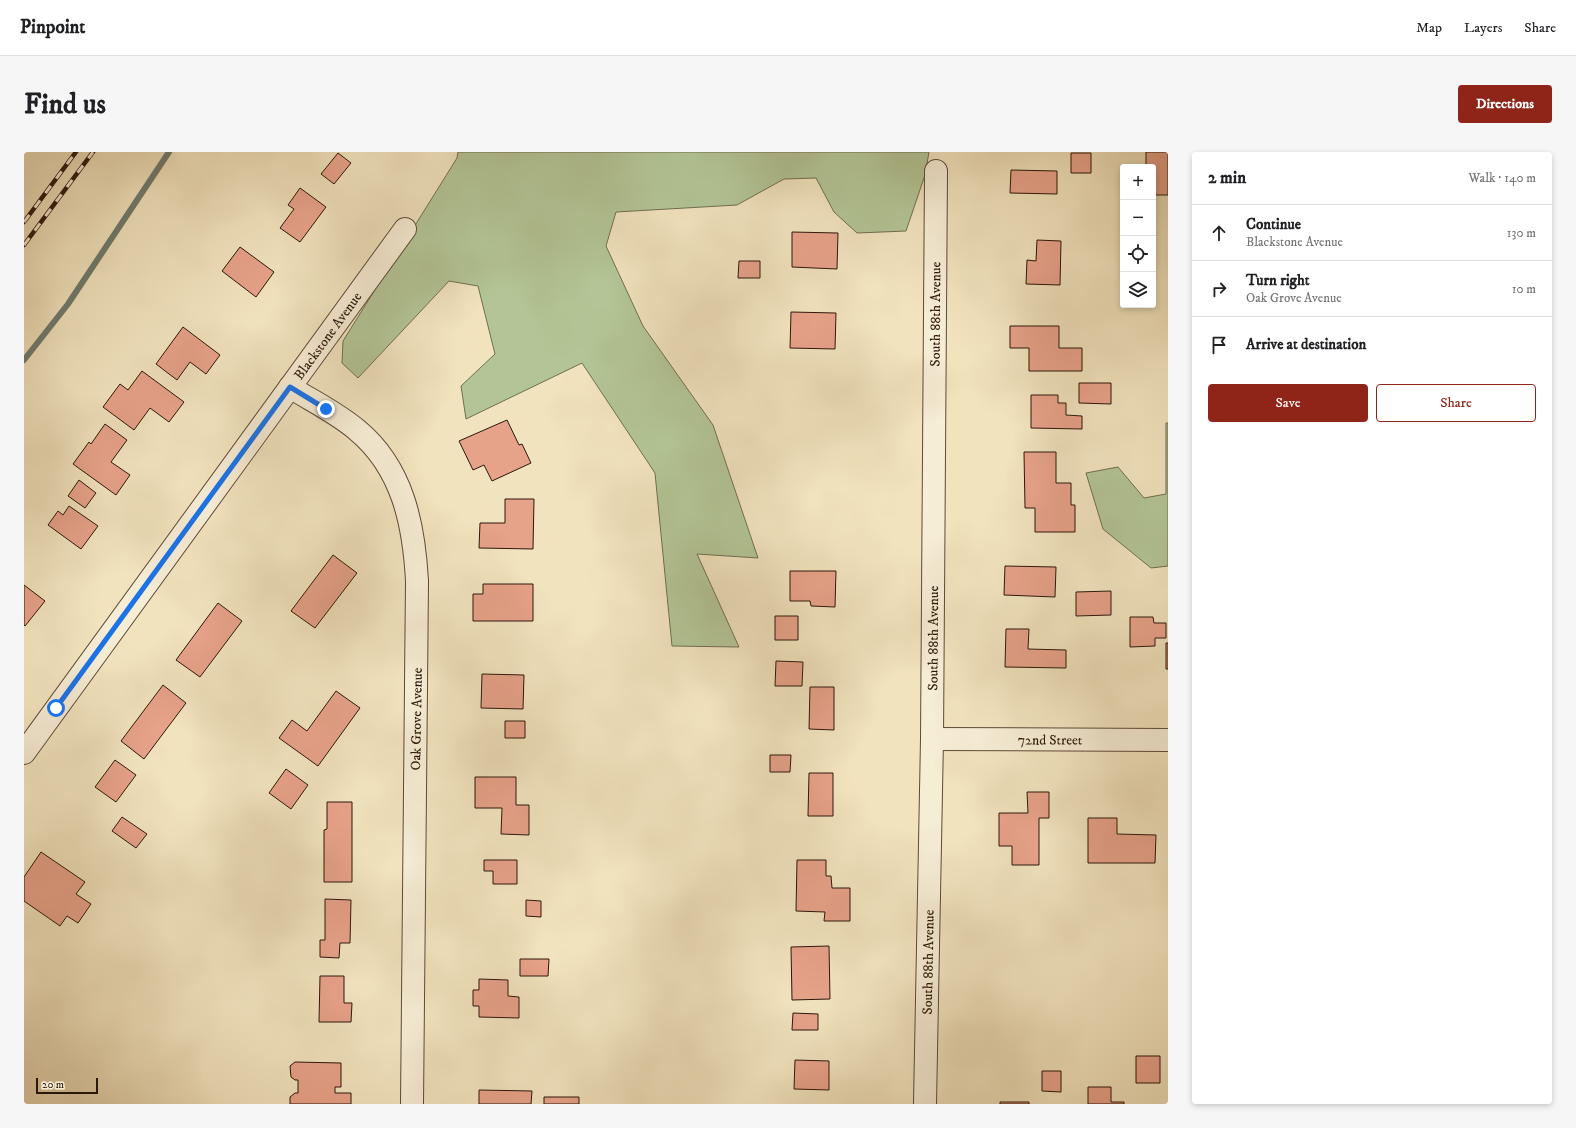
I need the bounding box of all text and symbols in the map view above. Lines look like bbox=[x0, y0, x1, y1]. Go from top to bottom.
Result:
text: Pinpoint bbox=[20, 16, 85, 39]
text: Map bbox=[1416, 19, 1442, 37]
text: Layers bbox=[1464, 19, 1502, 37]
text: Share bbox=[1524, 19, 1556, 37]
button: Directions bbox=[1458, 85, 1552, 123]
text: Find us bbox=[24, 87, 106, 122]
map controls bbox=[1120, 164, 1156, 308]
button: + bbox=[1120, 164, 1156, 200]
text: 2 min bbox=[1208, 167, 1246, 189]
text: Walk · 140 m bbox=[1468, 170, 1536, 186]
button: − bbox=[1120, 200, 1156, 236]
text: Continue bbox=[1246, 215, 1301, 234]
icon: ahead bbox=[1208, 222, 1230, 244]
text: 130 m bbox=[1507, 225, 1536, 241]
text: Blackstone Avenue bbox=[1246, 234, 1343, 250]
button: locate bbox=[1120, 236, 1156, 272]
street label: South 88th Avenue bbox=[927, 261, 945, 367]
text: Turn right bbox=[1246, 271, 1309, 290]
button: layers bbox=[1120, 272, 1156, 308]
icon: right bbox=[1208, 278, 1230, 300]
text: 10 m bbox=[1512, 281, 1536, 297]
street label: Blackstone Avenue bbox=[290, 289, 366, 384]
text: Oak Grove Avenue bbox=[1246, 290, 1342, 306]
icon: arrive bbox=[1208, 334, 1230, 356]
text: Arrive at destination bbox=[1246, 335, 1366, 354]
button: Save bbox=[1208, 384, 1368, 422]
button: Share bbox=[1376, 384, 1536, 422]
route end bbox=[317, 400, 335, 418]
street label: South 88th Avenue bbox=[924, 585, 943, 691]
street label: Oak Grove Avenue bbox=[407, 667, 427, 771]
route start bbox=[47, 699, 65, 717]
street label: 72nd Street bbox=[1018, 731, 1083, 750]
street label: South 88th Avenue bbox=[919, 909, 939, 1015]
scale bar bbox=[36, 1076, 98, 1095]
text: 20 m bbox=[42, 1078, 64, 1092]

